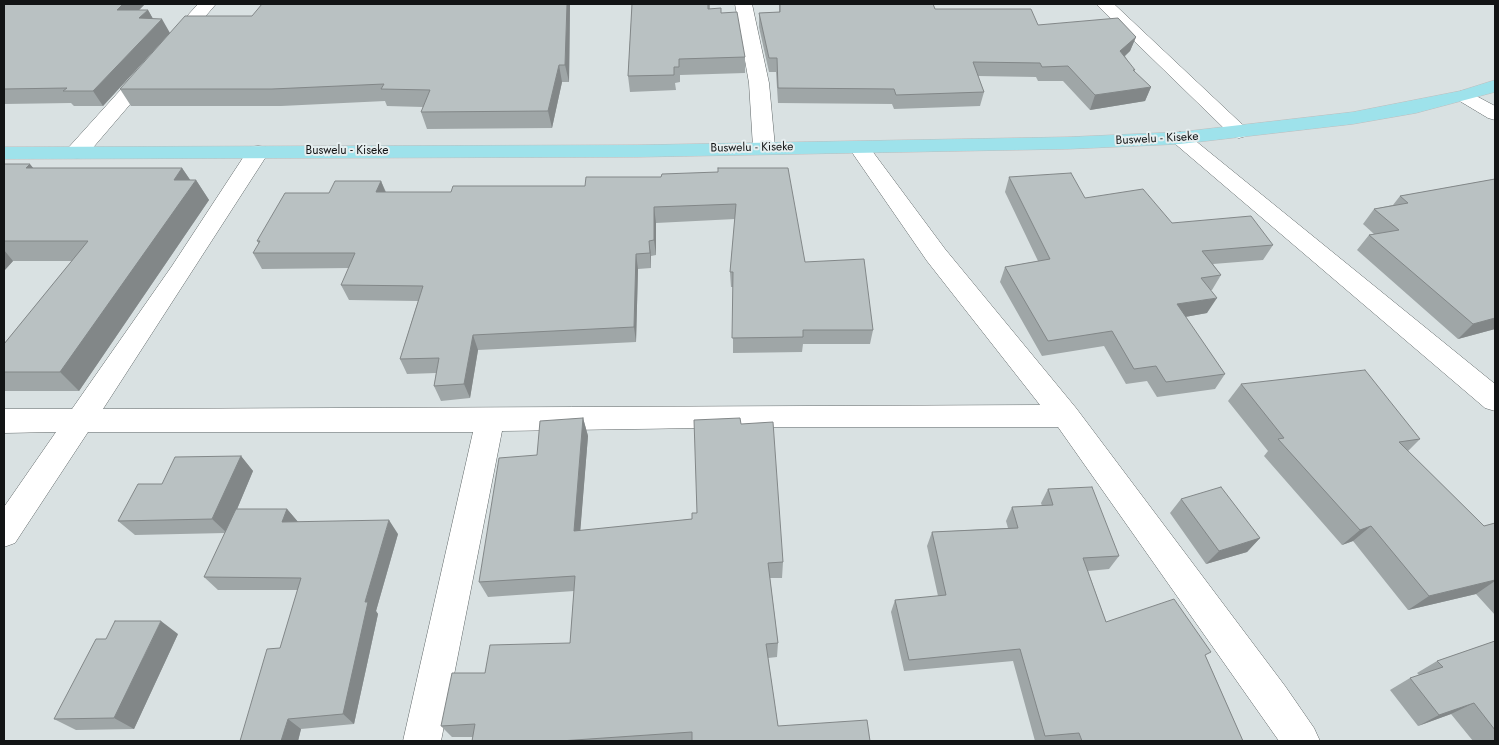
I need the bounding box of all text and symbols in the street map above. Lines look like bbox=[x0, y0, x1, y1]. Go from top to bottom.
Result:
street label: Buswelu - Kiseke bbox=[1115, 130, 1199, 148]
street label: Buswelu - Kiseke bbox=[710, 140, 794, 156]
street label: Buswelu - Kiseke bbox=[306, 144, 388, 158]

